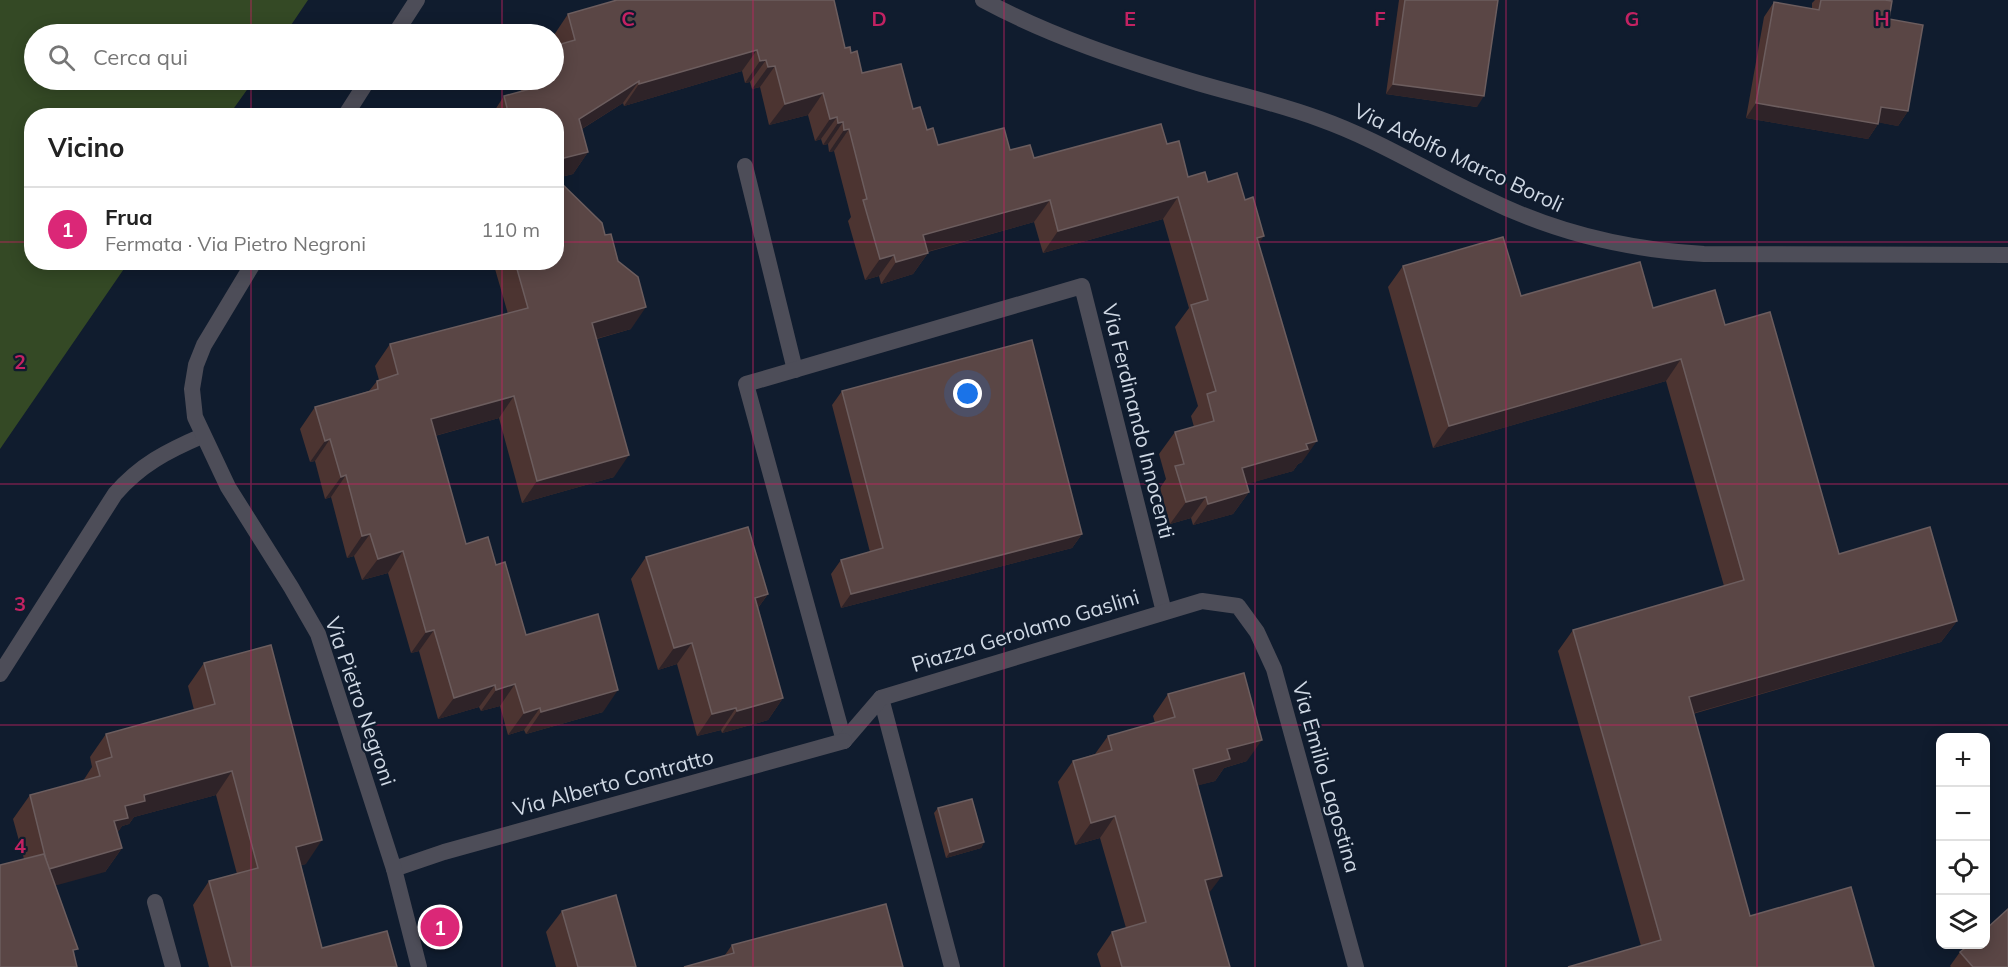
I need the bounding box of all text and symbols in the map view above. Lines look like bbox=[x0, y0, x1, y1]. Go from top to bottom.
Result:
text: C bbox=[621, 6, 635, 31]
text: D bbox=[871, 6, 887, 31]
text: E bbox=[1124, 6, 1136, 31]
text: F bbox=[1374, 6, 1386, 31]
text: G bbox=[1625, 6, 1639, 31]
text: H bbox=[1874, 6, 1890, 31]
search box bbox=[24, 24, 564, 90]
icon: search bbox=[45, 41, 78, 74]
text: Cerca qui bbox=[93, 43, 188, 71]
street label: Via Adolfo Marco Boroli bbox=[1350, 97, 1568, 217]
text: Vicino bbox=[48, 131, 125, 164]
text: Frua bbox=[105, 203, 153, 231]
text: 1 bbox=[62, 217, 74, 242]
text: 110 m bbox=[481, 217, 540, 242]
text: Fermata · Via Pietro Negroni bbox=[105, 231, 366, 256]
street label: Via Ferdinando Innocenti bbox=[1097, 301, 1181, 541]
text: 2 bbox=[14, 349, 26, 374]
your location bbox=[953, 379, 982, 408]
street label: Piazza Gerolamo Gaslini bbox=[908, 583, 1142, 677]
text: 3 bbox=[14, 591, 26, 616]
street label: Via Pietro Negroni bbox=[320, 613, 402, 789]
street label: Via Emilio Lagostina bbox=[1287, 679, 1367, 875]
map controls bbox=[1936, 733, 1990, 949]
button: + bbox=[1936, 733, 1990, 787]
street label: Via Alberto Contratto bbox=[510, 743, 716, 821]
button: − bbox=[1936, 787, 1990, 841]
text: 4 bbox=[14, 833, 26, 858]
button: locate bbox=[1936, 841, 1990, 895]
button: layers bbox=[1936, 895, 1990, 949]
pin: 1 bbox=[420, 904, 460, 950]

